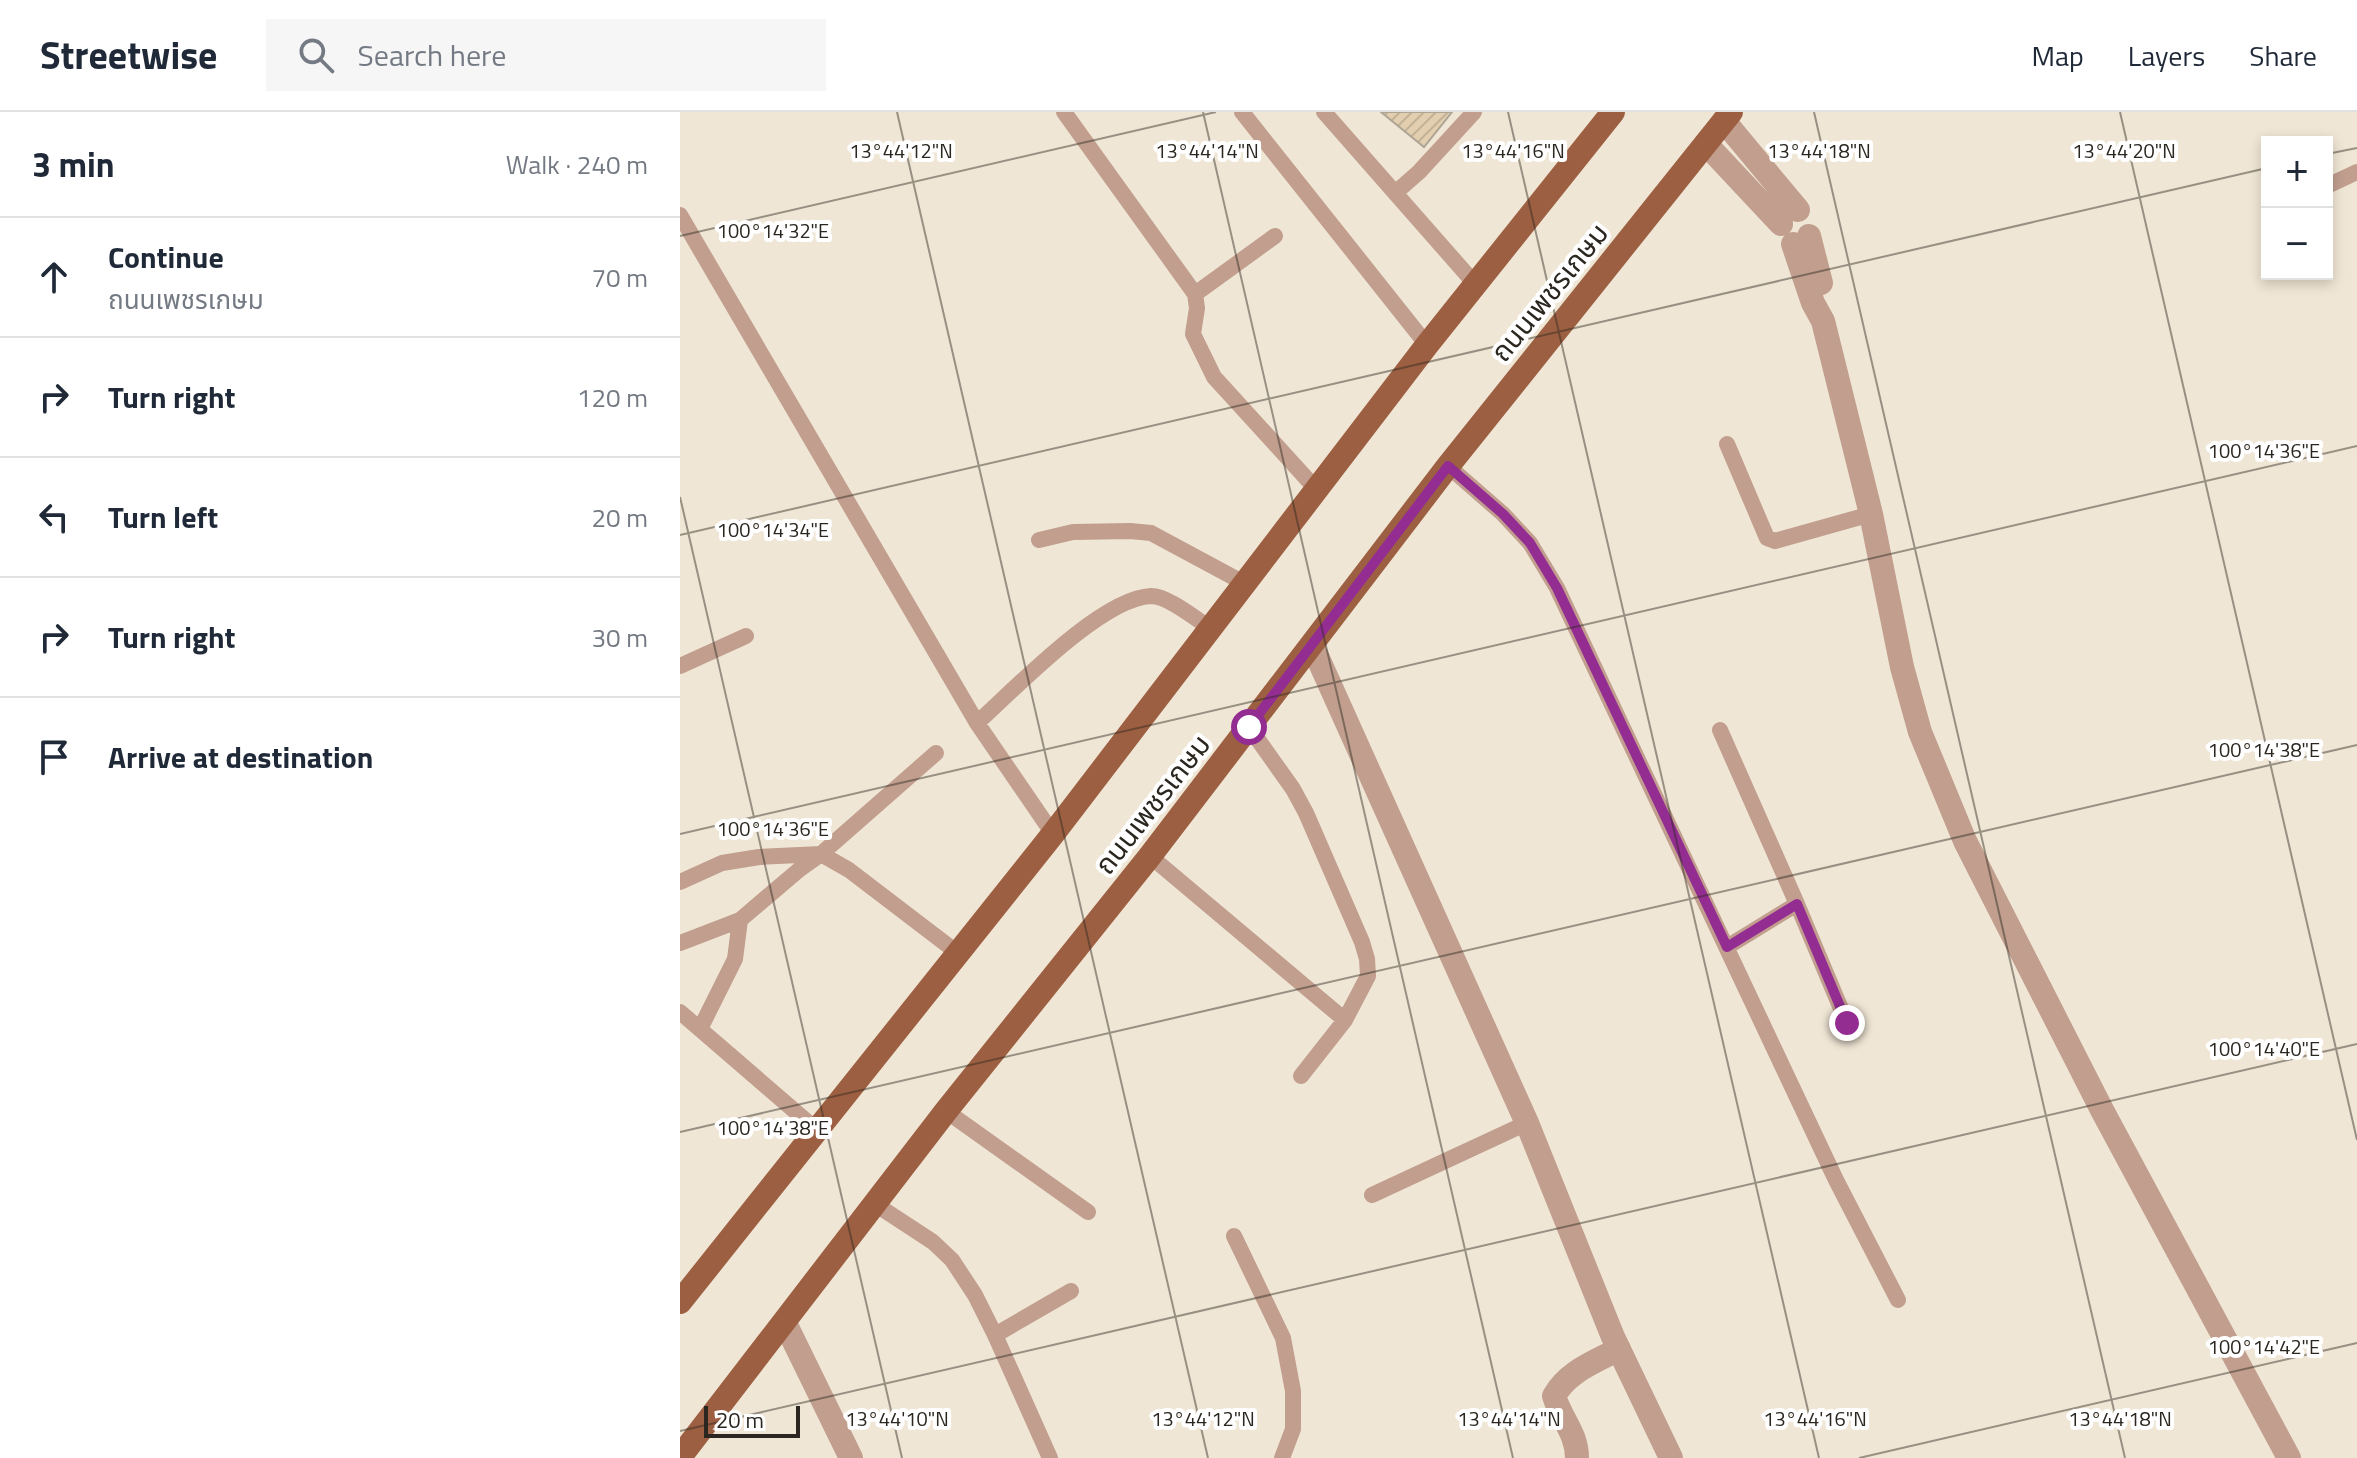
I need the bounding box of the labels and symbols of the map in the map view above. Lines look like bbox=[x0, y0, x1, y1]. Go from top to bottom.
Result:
text: 13°44'12"N bbox=[849, 135, 953, 166]
text: 13°44'14"N bbox=[1155, 135, 1259, 166]
text: 13°44'16"N bbox=[1461, 135, 1565, 166]
text: 13°44'18"N bbox=[1767, 135, 1871, 166]
text: 13°44'20"N bbox=[2072, 135, 2176, 166]
street label: ถนนเพชรเกษม bbox=[1480, 213, 1618, 371]
text: 100°14'32"E bbox=[717, 215, 829, 246]
text: 100°14'36"E bbox=[2208, 435, 2320, 466]
text: 100°14'34"E bbox=[717, 514, 829, 545]
route start bbox=[1231, 709, 1267, 745]
street label: ถนนเพชรเกษม bbox=[1083, 725, 1221, 883]
text: 100°14'38"E bbox=[2208, 734, 2320, 765]
text: 100°14'36"E bbox=[717, 813, 829, 844]
route end bbox=[1829, 1005, 1865, 1041]
text: 100°14'40"E bbox=[2208, 1033, 2320, 1064]
text: 100°14'38"E bbox=[717, 1112, 829, 1143]
text: 100°14'42"E bbox=[2208, 1331, 2320, 1362]
scale bar bbox=[704, 1402, 800, 1438]
text: 13°44'10"N bbox=[845, 1403, 949, 1434]
text: 13°44'12"N bbox=[1151, 1403, 1255, 1434]
text: 13°44'14"N bbox=[1457, 1403, 1561, 1434]
text: 13°44'16"N bbox=[1763, 1403, 1867, 1434]
text: 13°44'18"N bbox=[2068, 1403, 2172, 1434]

